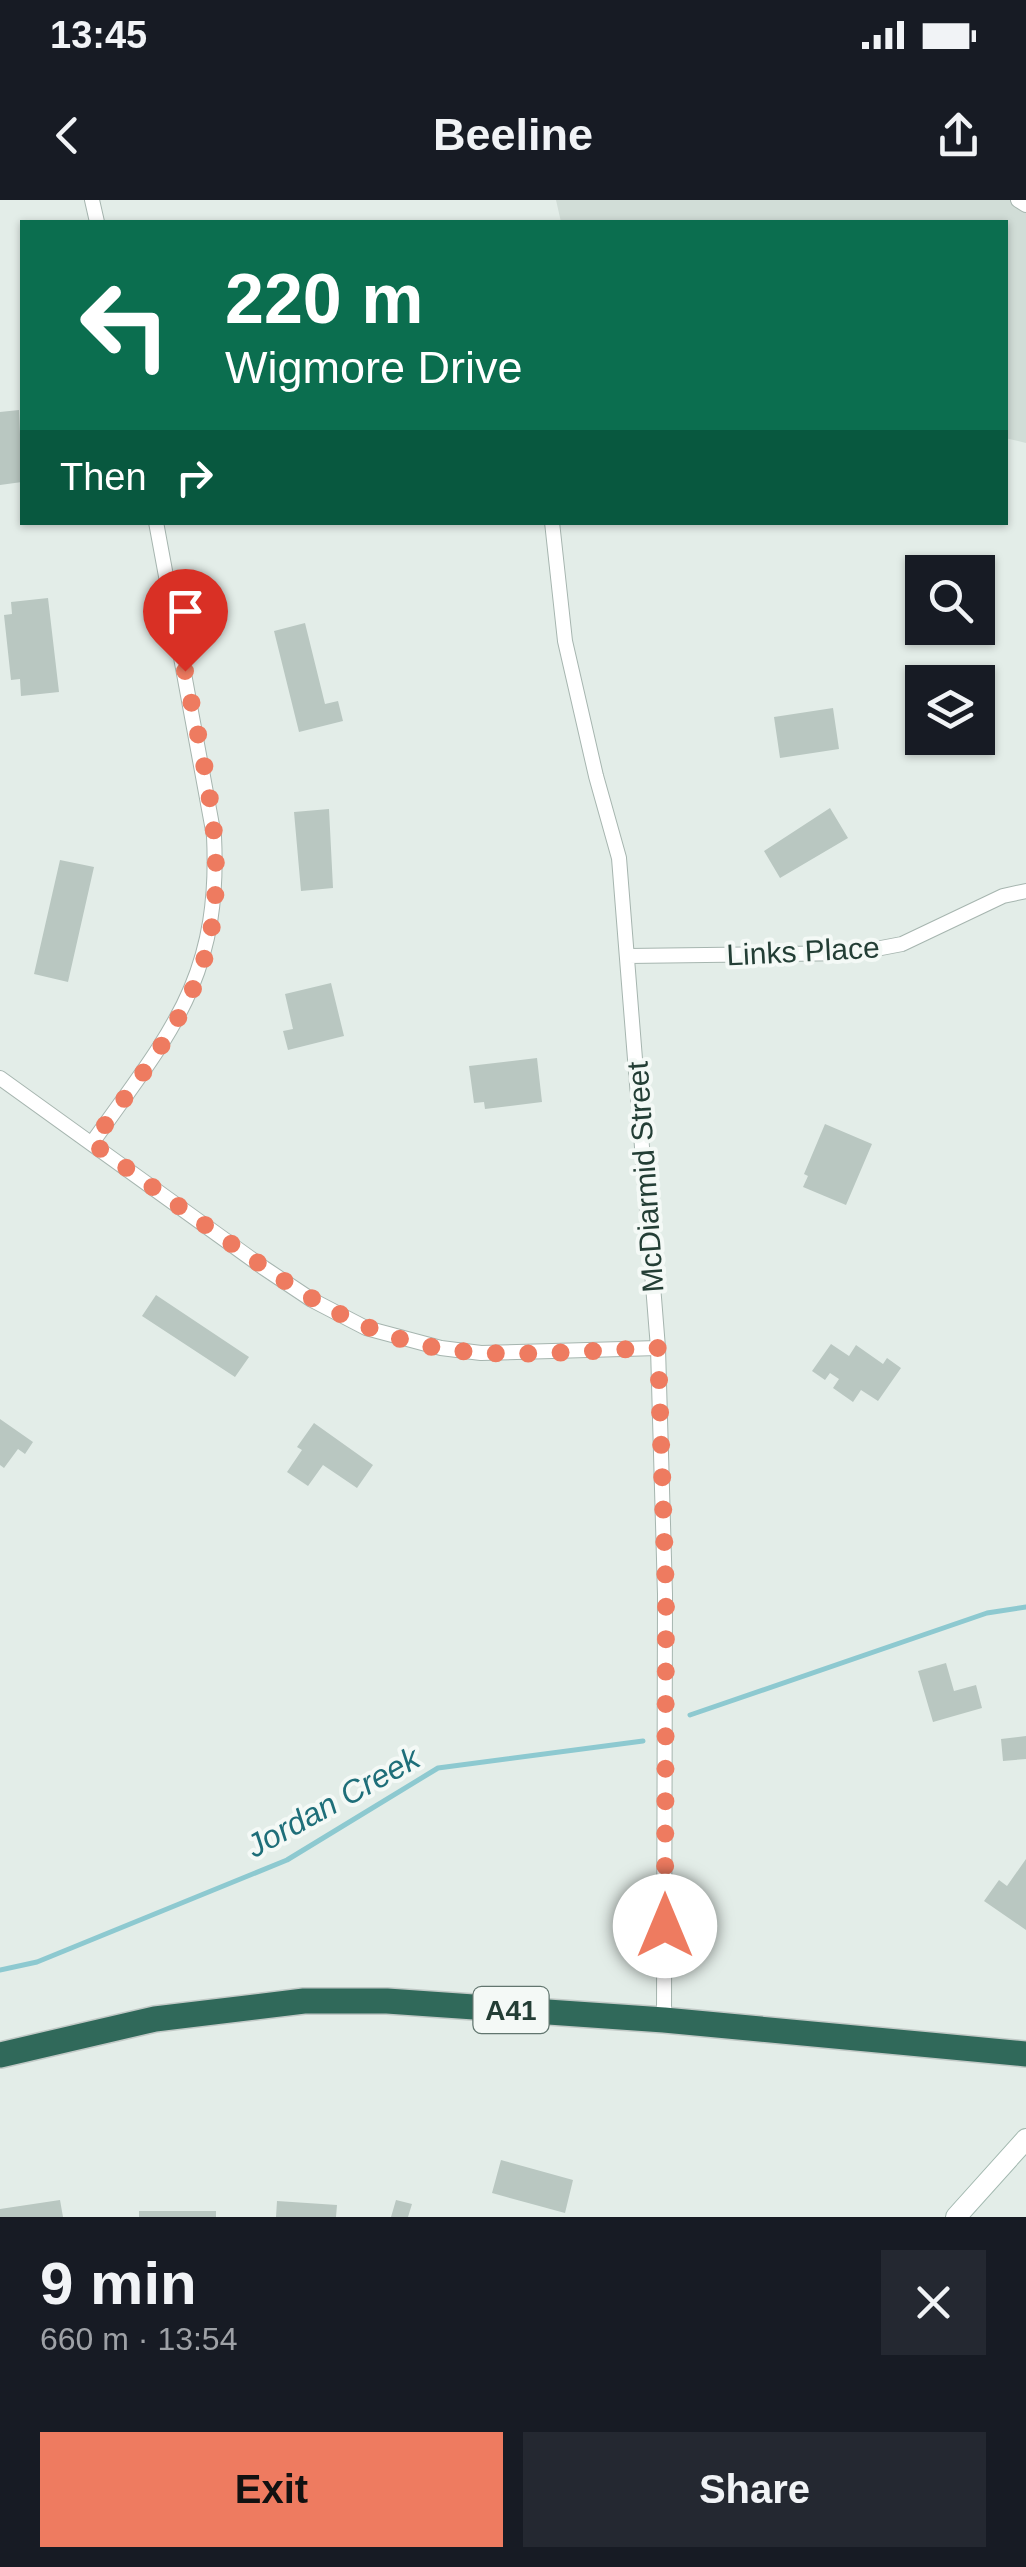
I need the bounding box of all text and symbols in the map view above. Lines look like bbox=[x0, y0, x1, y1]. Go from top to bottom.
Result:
text: 13:45 bbox=[50, 14, 147, 56]
icon: back bbox=[40, 108, 95, 163]
icon: share bbox=[931, 108, 986, 163]
text: Beeline bbox=[433, 109, 593, 160]
icon: left bbox=[60, 260, 190, 390]
text: 220 m bbox=[225, 260, 423, 338]
text: Wigmore Drive bbox=[225, 342, 523, 393]
icon: right bbox=[167, 450, 222, 505]
text: Then bbox=[60, 456, 147, 498]
map controls bbox=[905, 555, 995, 755]
button: search bbox=[905, 555, 995, 645]
pin bbox=[143, 569, 228, 672]
icon: arrive bbox=[158, 584, 213, 639]
button: layers bbox=[905, 665, 995, 755]
street label: Links Place bbox=[726, 931, 880, 971]
street label: McDiarmid Street bbox=[620, 1060, 670, 1294]
water label: Jordan Creek bbox=[239, 1739, 427, 1865]
position arrow bbox=[613, 1874, 717, 1978]
road number: A41 bbox=[474, 1987, 548, 2033]
text: 9 min bbox=[40, 2250, 197, 2317]
button: close bbox=[881, 2250, 986, 2355]
text: 660 m · 13:54 bbox=[40, 2321, 237, 2357]
button: Exit bbox=[40, 2432, 503, 2547]
button: Share bbox=[523, 2432, 986, 2547]

